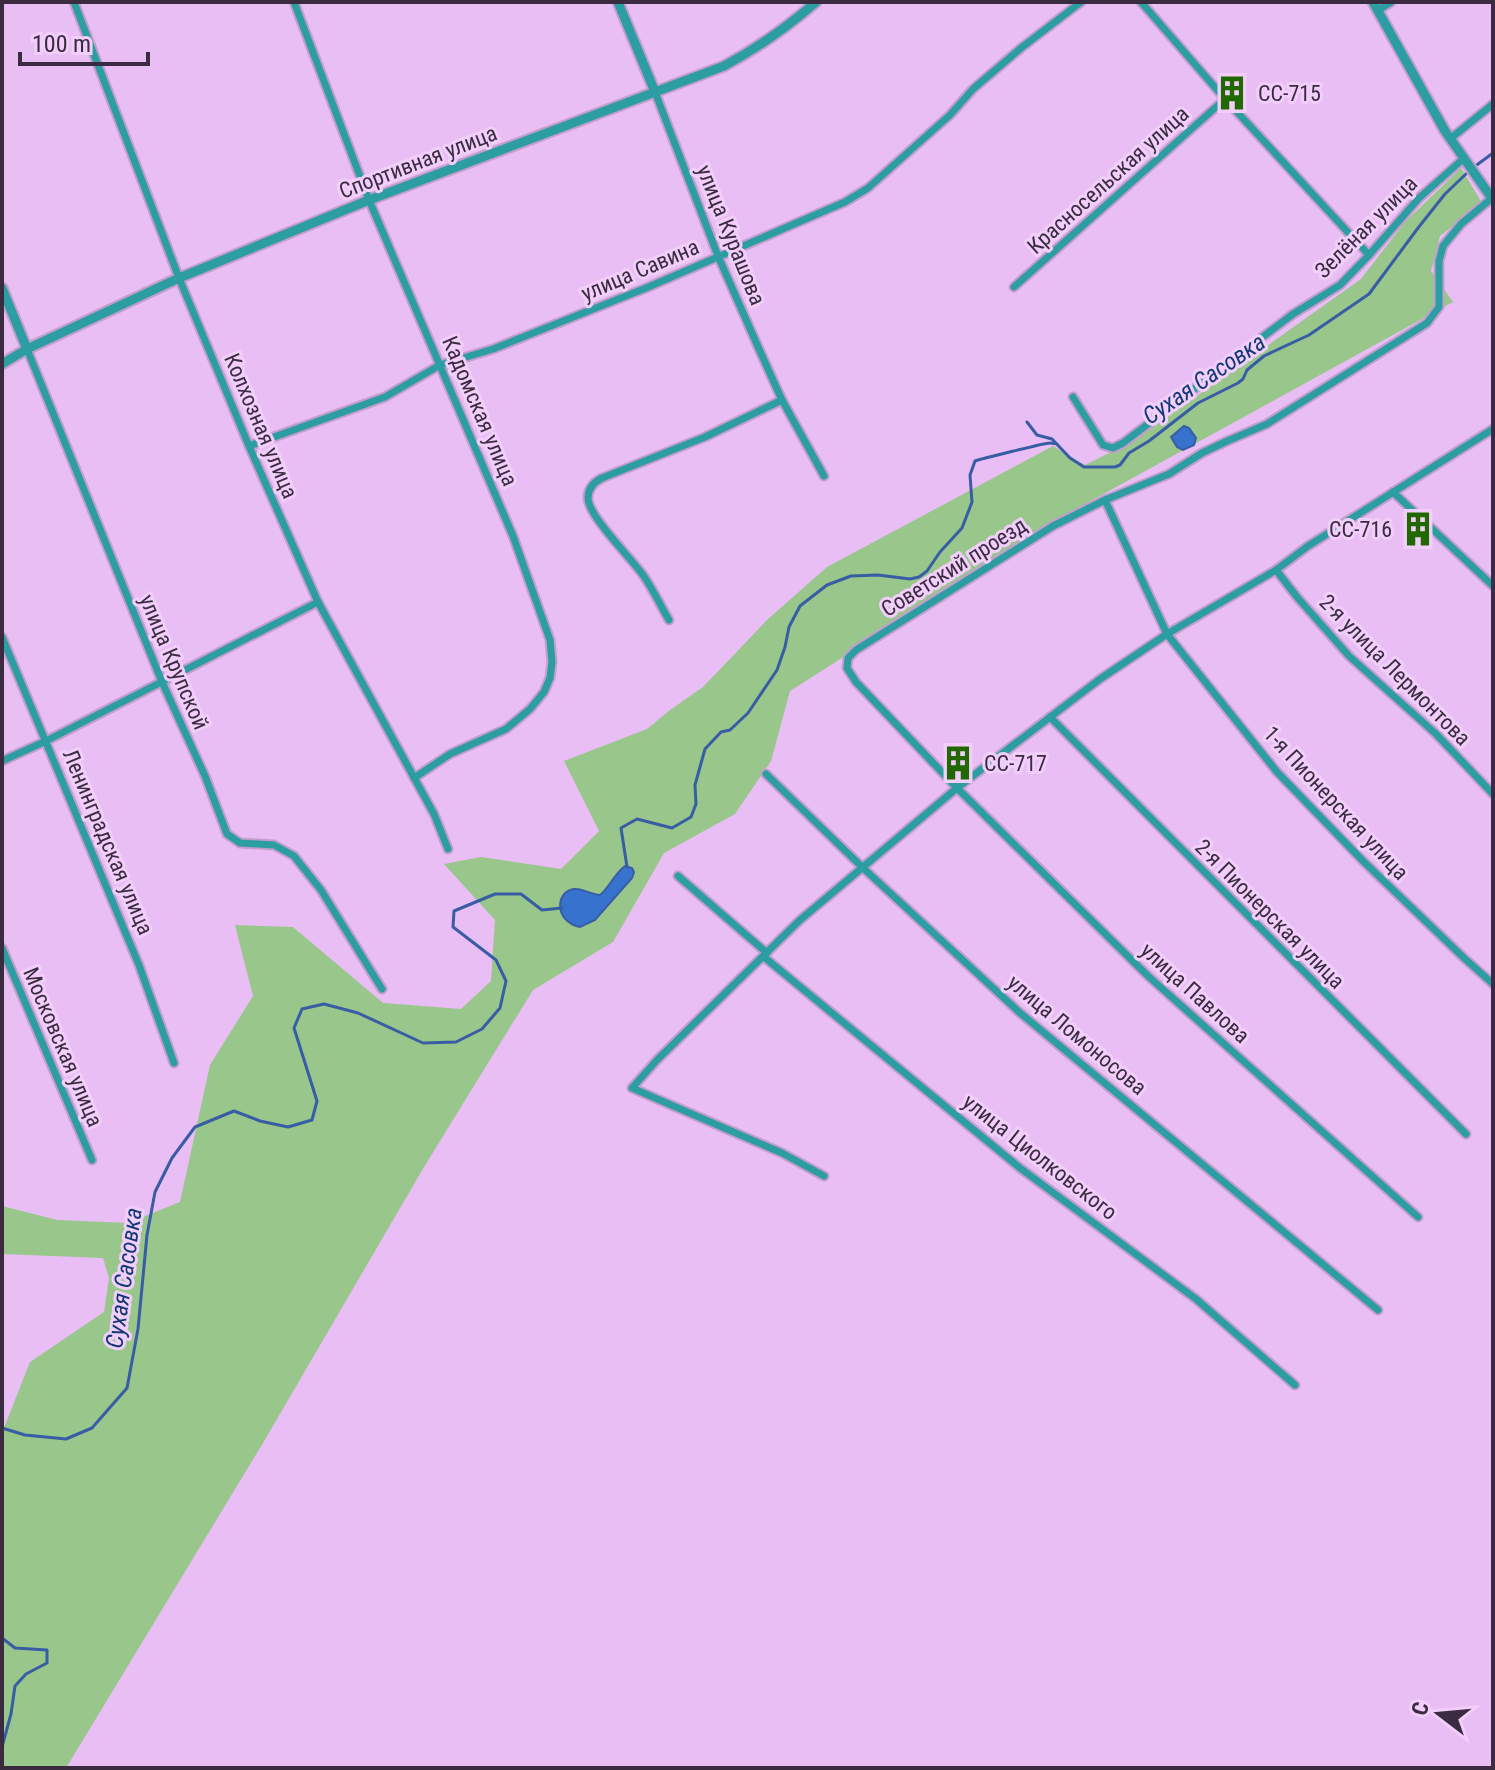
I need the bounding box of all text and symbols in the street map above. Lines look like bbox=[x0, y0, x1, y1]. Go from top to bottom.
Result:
scale bar bbox=[20, 16, 148, 66]
text: 100 m bbox=[32, 30, 91, 58]
building icon: СС-715 bbox=[1213, 74, 1251, 112]
place label: СС-715 bbox=[1258, 81, 1321, 106]
street label: Красносельская улица bbox=[1022, 101, 1194, 259]
street label: Спортивная улица bbox=[336, 120, 500, 204]
street label: улица Курашова bbox=[692, 161, 770, 309]
street label: Зелёная улица bbox=[1310, 171, 1422, 283]
street label: улица Савина bbox=[577, 234, 703, 306]
water label: Сухая Сасовка bbox=[1137, 328, 1271, 430]
street label: Кадомская улица bbox=[437, 332, 523, 490]
street label: Колхозная улица bbox=[219, 350, 303, 502]
building icon: СС-716 bbox=[1399, 510, 1437, 548]
street label: Советский проезд bbox=[877, 512, 1031, 622]
place label: СС-716 bbox=[1329, 517, 1392, 542]
street label: 2-я улица Лермонтова bbox=[1314, 589, 1476, 751]
street label: улица Крупской bbox=[134, 591, 214, 733]
street label: 1-я Пионерская улица bbox=[1259, 721, 1413, 885]
building icon: СС-717 bbox=[939, 744, 977, 782]
street label: Ленинградская улица bbox=[58, 746, 158, 938]
place label: СС-717 bbox=[984, 751, 1047, 776]
street label: 2-я Пионерская улица bbox=[1190, 834, 1350, 994]
street label: улица Павлова bbox=[1136, 938, 1254, 1048]
street label: Московская улица bbox=[18, 964, 108, 1130]
street label: улица Ломоносова bbox=[1003, 970, 1151, 1100]
street label: улица Циолковского bbox=[958, 1089, 1122, 1225]
water label: Сухая Сасовка bbox=[100, 1206, 148, 1350]
north arrow bbox=[1399, 1674, 1479, 1754]
text: С bbox=[1407, 1699, 1434, 1718]

